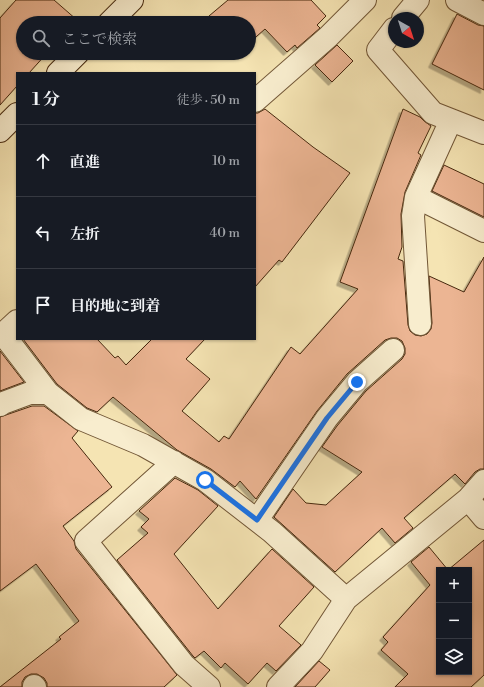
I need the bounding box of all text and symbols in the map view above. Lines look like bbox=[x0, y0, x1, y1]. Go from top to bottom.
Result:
north arrow bbox=[388, 12, 424, 48]
search box bbox=[16, 16, 256, 60]
icon: search bbox=[30, 27, 52, 49]
text: ここで検索 bbox=[62, 30, 137, 49]
text: 1 分 bbox=[32, 89, 60, 111]
text: 徒歩 · 50 m bbox=[177, 92, 240, 108]
icon: ahead bbox=[32, 150, 54, 172]
text: 直進 bbox=[70, 153, 100, 172]
text: 10 m bbox=[212, 153, 240, 169]
icon: left bbox=[32, 222, 54, 244]
text: 左折 bbox=[70, 225, 100, 244]
text: 40 m bbox=[210, 225, 240, 241]
icon: arrive bbox=[32, 294, 54, 316]
text: 目的地に到着 bbox=[70, 297, 160, 316]
route end bbox=[348, 373, 366, 391]
route start bbox=[196, 471, 214, 489]
map controls bbox=[436, 567, 472, 675]
button: + bbox=[436, 567, 472, 603]
button: − bbox=[436, 603, 472, 639]
button: layers bbox=[436, 639, 472, 675]

